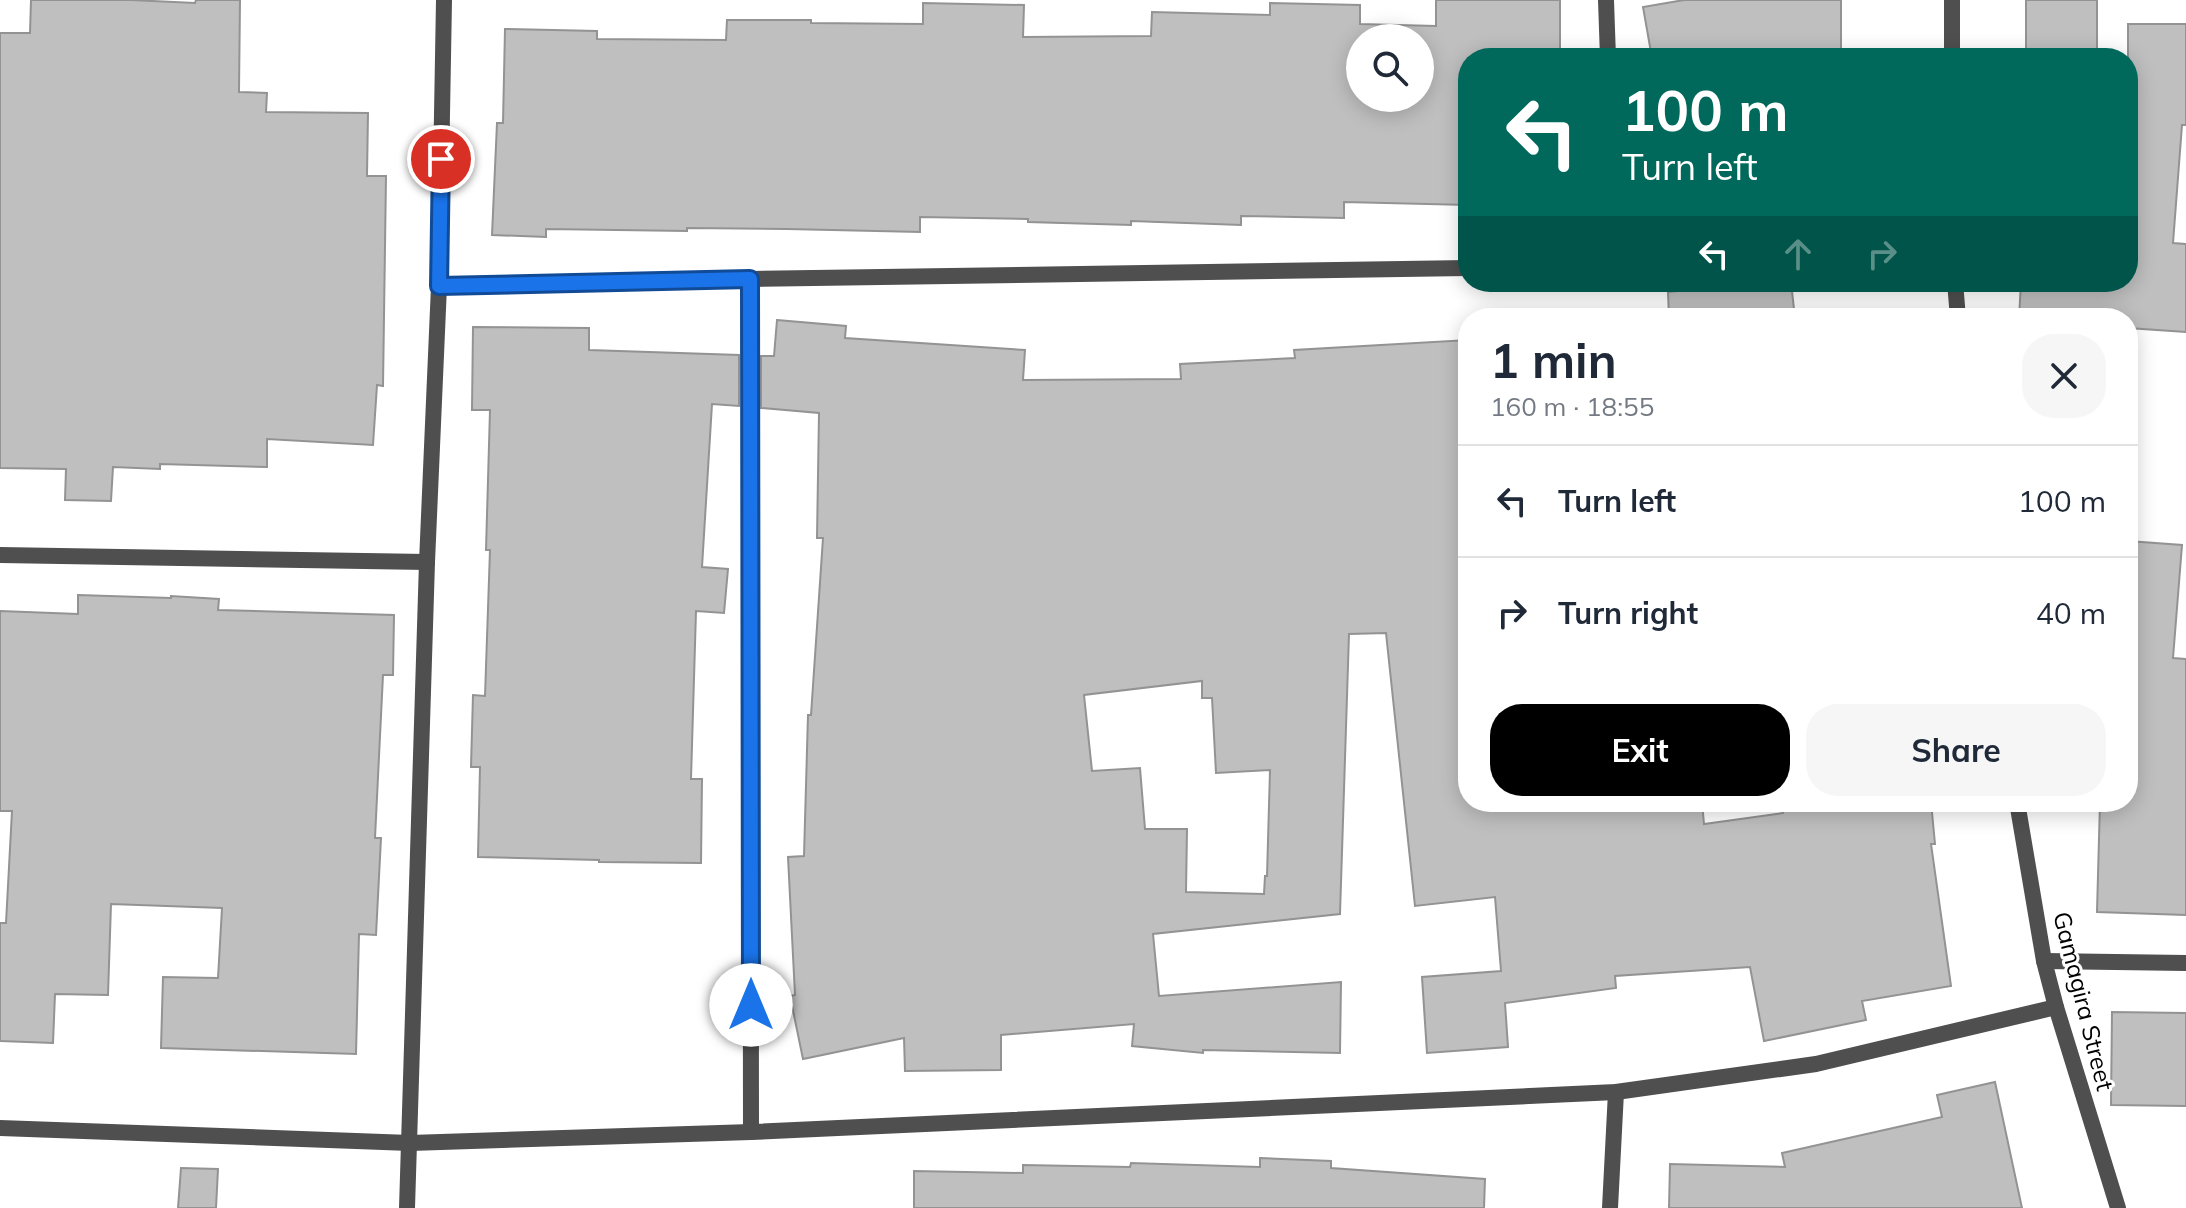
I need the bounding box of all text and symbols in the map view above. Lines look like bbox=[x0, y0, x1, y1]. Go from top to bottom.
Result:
map controls bbox=[1346, 24, 1434, 112]
button: search bbox=[1346, 24, 1434, 112]
text: 100 m bbox=[1622, 75, 1789, 145]
icon: left bbox=[1490, 80, 1594, 184]
pin bbox=[407, 125, 475, 193]
icon: arrive bbox=[419, 137, 463, 181]
text: Turn left bbox=[1622, 144, 1758, 189]
icon: left bbox=[1692, 232, 1736, 276]
icon: ahead bbox=[1776, 232, 1820, 276]
icon: right bbox=[1860, 232, 1904, 276]
text: 1 min bbox=[1490, 330, 1617, 390]
button: close bbox=[2022, 334, 2106, 418]
text: 160 m · 18:55 bbox=[1490, 390, 1654, 423]
icon: left bbox=[1490, 479, 1534, 523]
text: Turn left bbox=[1558, 482, 1676, 520]
text: 100 m bbox=[2018, 482, 2106, 520]
icon: right bbox=[1490, 591, 1534, 635]
text: Turn right bbox=[1558, 594, 1698, 632]
text: 40 m bbox=[2036, 594, 2106, 632]
button: Exit bbox=[1490, 704, 1790, 796]
button: Share bbox=[1806, 704, 2106, 796]
street label: Gamagira Street bbox=[2047, 908, 2121, 1094]
position arrow bbox=[709, 963, 793, 1047]

